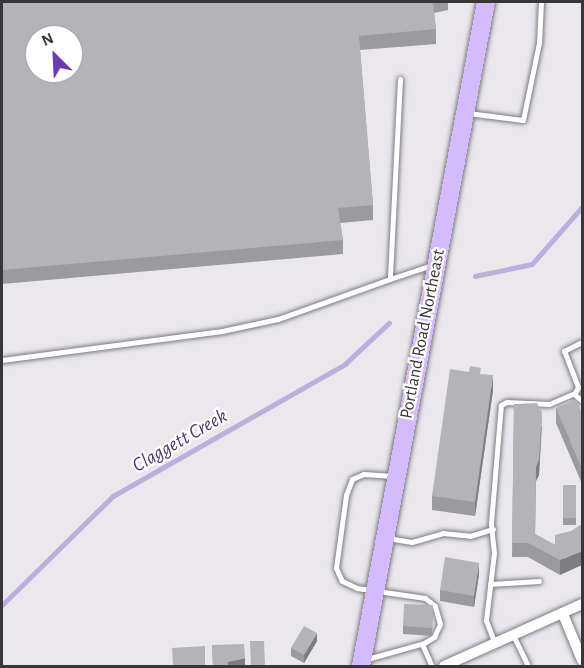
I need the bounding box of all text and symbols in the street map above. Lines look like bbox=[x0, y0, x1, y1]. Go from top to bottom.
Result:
north arrow bbox=[24, 24, 84, 84]
text: N bbox=[39, 30, 56, 49]
street label: Portland Road Northeast bbox=[396, 247, 450, 421]
water label: Claggett Creek bbox=[128, 404, 232, 478]

